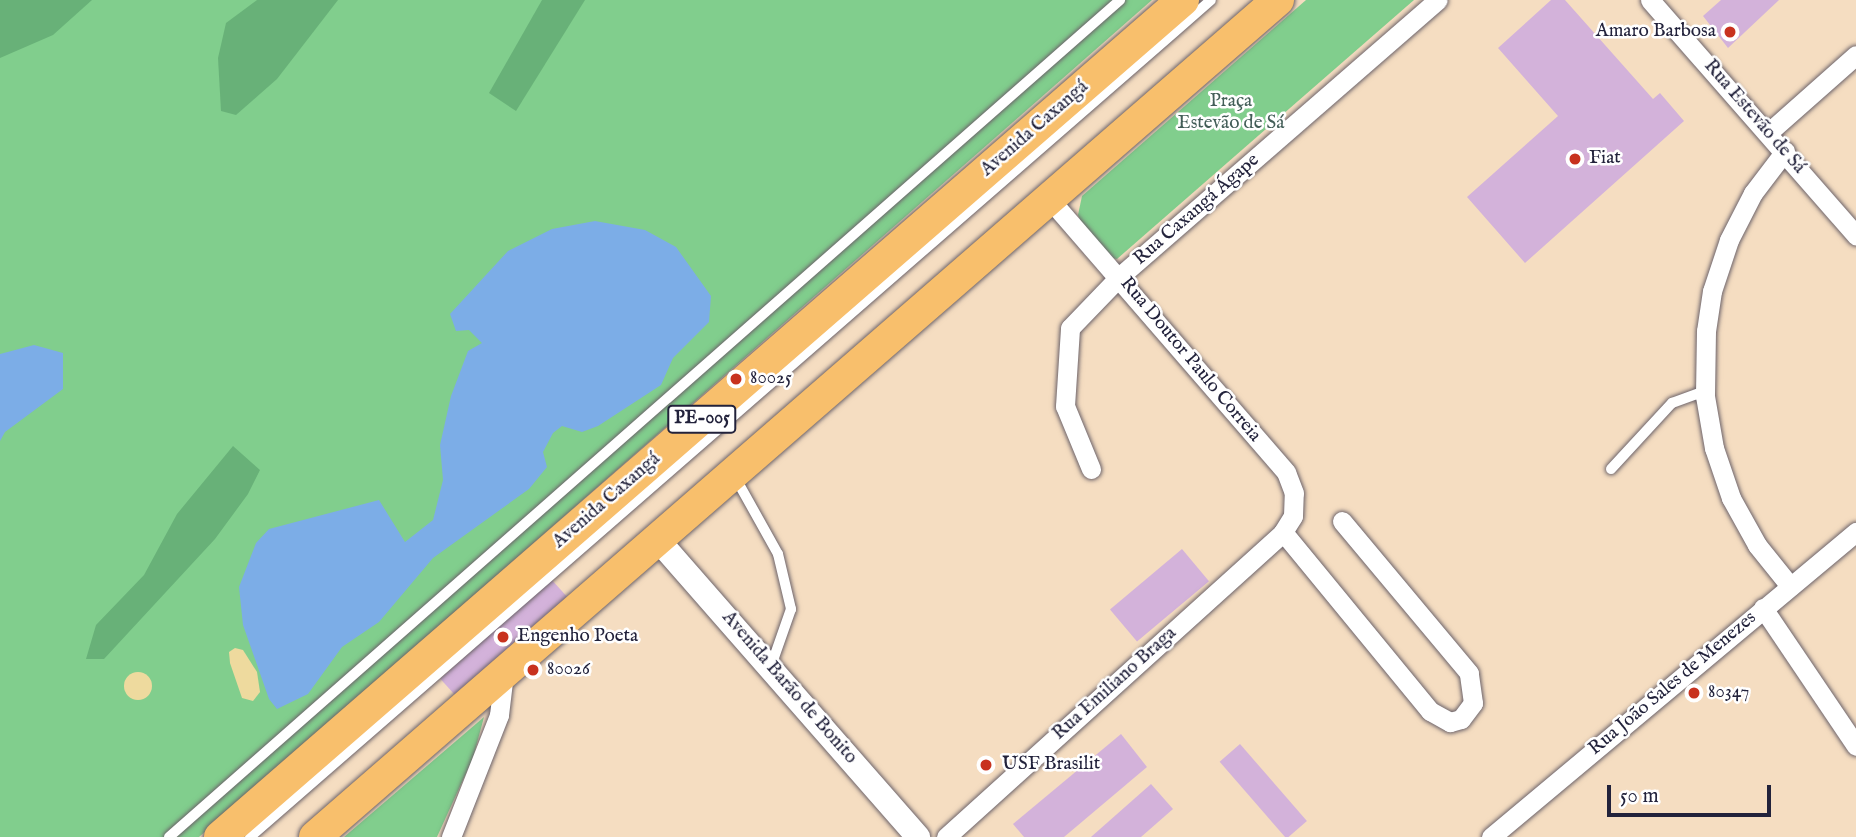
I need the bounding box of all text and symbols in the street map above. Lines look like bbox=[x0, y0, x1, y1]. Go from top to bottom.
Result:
place label: Amaro Barbosa bbox=[1596, 21, 1716, 43]
marker: Amaro Barbosa bbox=[1722, 24, 1738, 40]
street label: Rua Estevão de Sá bbox=[1698, 55, 1810, 179]
street label: Avenida Caxangá bbox=[977, 76, 1093, 182]
park label: Praça Estevão de Sá bbox=[1177, 91, 1285, 135]
place label: Fiat bbox=[1589, 148, 1621, 170]
street label: Rua Caxangá Ágape bbox=[1130, 149, 1264, 271]
marker: Fiat bbox=[1567, 151, 1583, 167]
street label: Rua Doutor Paulo Correia bbox=[1114, 273, 1266, 447]
place label: 80025 bbox=[750, 368, 792, 390]
marker: 80025 bbox=[728, 371, 744, 387]
road number: PE-005 bbox=[667, 404, 737, 433]
street label: Avenida Caxangá bbox=[549, 448, 665, 554]
street label: Avenida Barão de Bonito bbox=[716, 607, 862, 769]
street label: Rua João Sales de Menezes bbox=[1585, 607, 1761, 761]
street label: Rua Emiliano Braga bbox=[1048, 622, 1182, 746]
place label: Engenho Poeta bbox=[517, 626, 638, 648]
marker: Engenho Poeta bbox=[495, 629, 511, 645]
place label: 80026 bbox=[547, 659, 590, 681]
marker: 80026 bbox=[525, 662, 541, 678]
place label: 80347 bbox=[1708, 682, 1749, 704]
marker: 80347 bbox=[1686, 685, 1702, 701]
place label: USF Brasilit bbox=[1002, 754, 1100, 776]
marker: USF Brasilit bbox=[976, 755, 996, 775]
scale bar bbox=[1611, 770, 1776, 814]
text: 50 m bbox=[1620, 783, 1659, 810]

